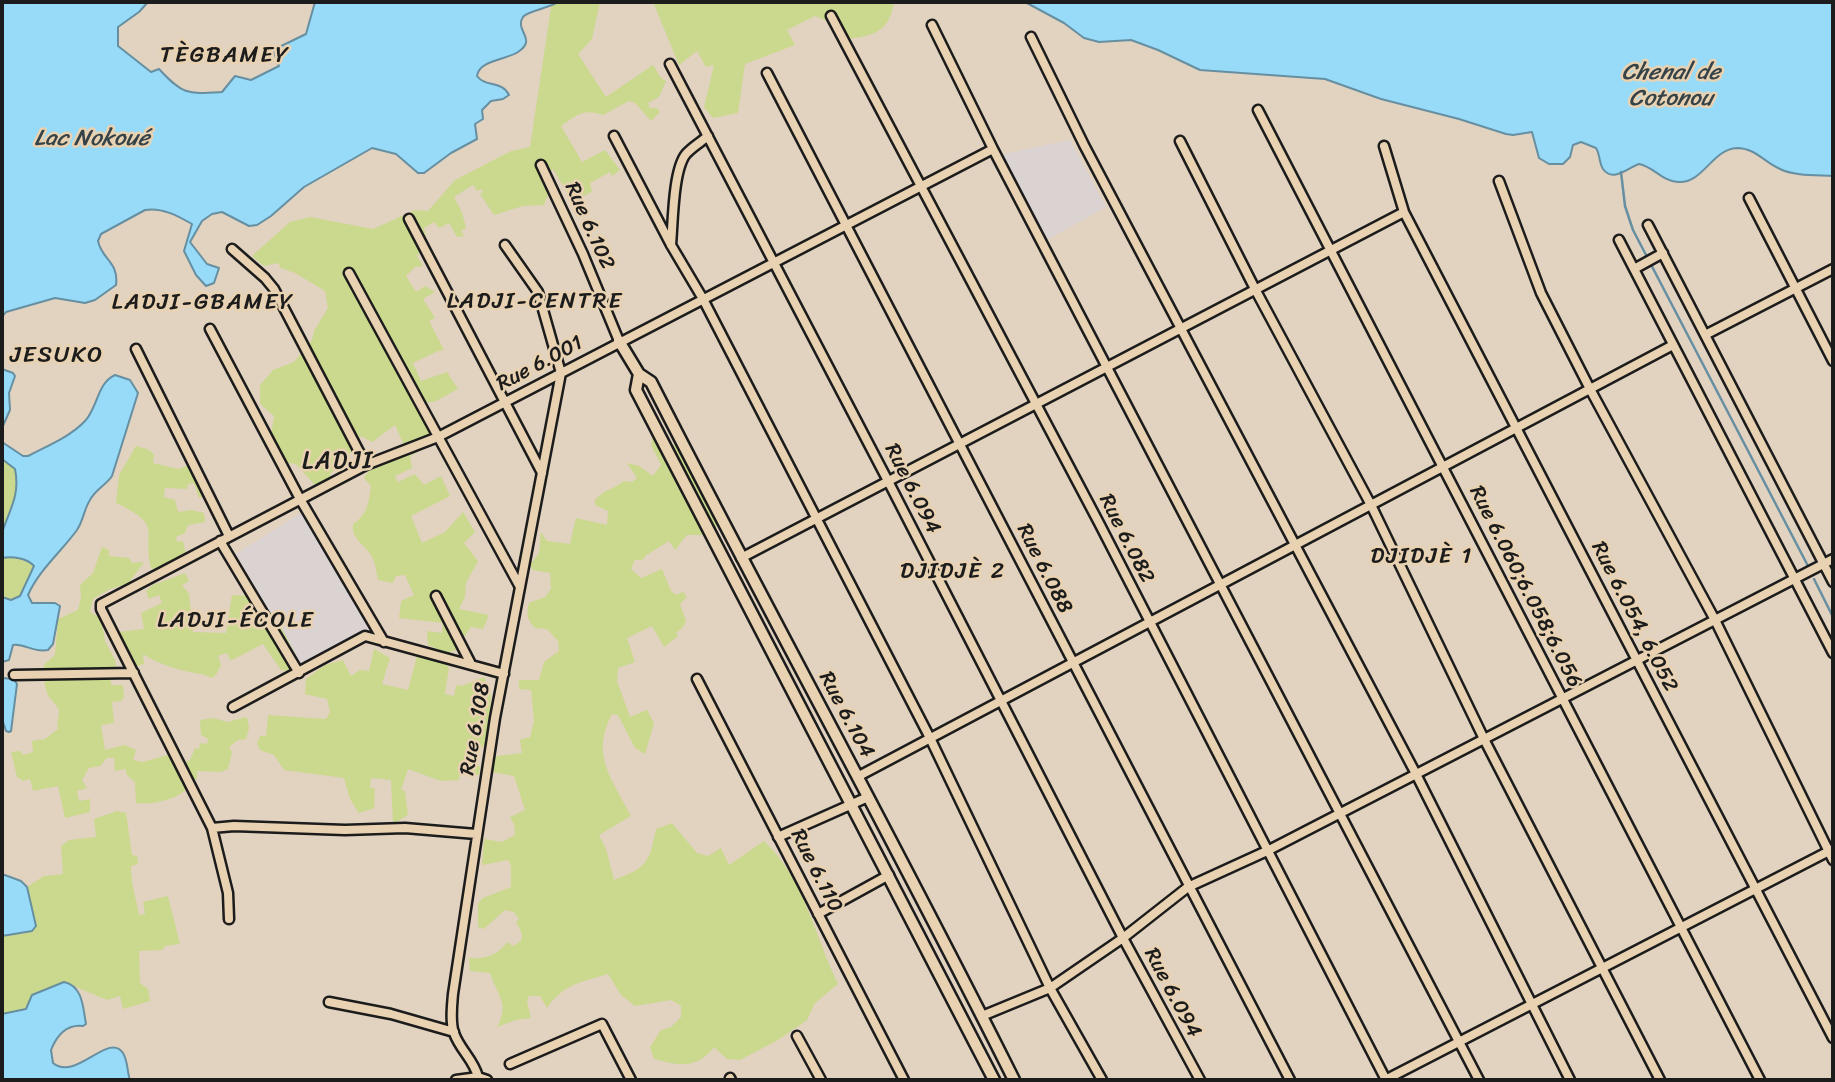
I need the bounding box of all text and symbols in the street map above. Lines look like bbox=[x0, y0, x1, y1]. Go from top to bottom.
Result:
district label: TÈGBAMEY bbox=[161, 42, 289, 70]
water label: Chenal de Cotonou bbox=[1622, 59, 1720, 113]
water label: Lac Nokoué bbox=[34, 125, 150, 153]
street label: Rue 6.102 bbox=[559, 178, 619, 274]
district label: LADJI-CENTRE bbox=[450, 288, 620, 316]
district label: LADJI-GBAMEY bbox=[114, 289, 292, 317]
street label: Rue 6.001 bbox=[493, 331, 587, 397]
district label: JESUKO bbox=[11, 342, 103, 370]
street label: Rue 6.094 bbox=[879, 440, 945, 538]
district label: LADJI bbox=[304, 448, 372, 476]
street label: Rue 6.060;6.058;6.056 bbox=[1463, 482, 1587, 692]
street label: Rue 6.082 bbox=[1093, 490, 1159, 588]
street label: Rue 6.088 bbox=[1011, 520, 1077, 618]
street label: Rue 6.054, 6.052 bbox=[1585, 538, 1683, 696]
district label: DJIDJÈ 1 bbox=[1372, 543, 1472, 571]
district label: DJIDJÈ 2 bbox=[901, 558, 1005, 586]
district label: LADJI-ÉCOLE bbox=[160, 607, 312, 635]
street label: Rue 6.104 bbox=[813, 668, 879, 762]
street label: Rue 6.108 bbox=[455, 681, 497, 777]
street label: Rue 6.110 bbox=[784, 825, 848, 917]
street label: Rue 6.094 bbox=[1138, 944, 1206, 1042]

